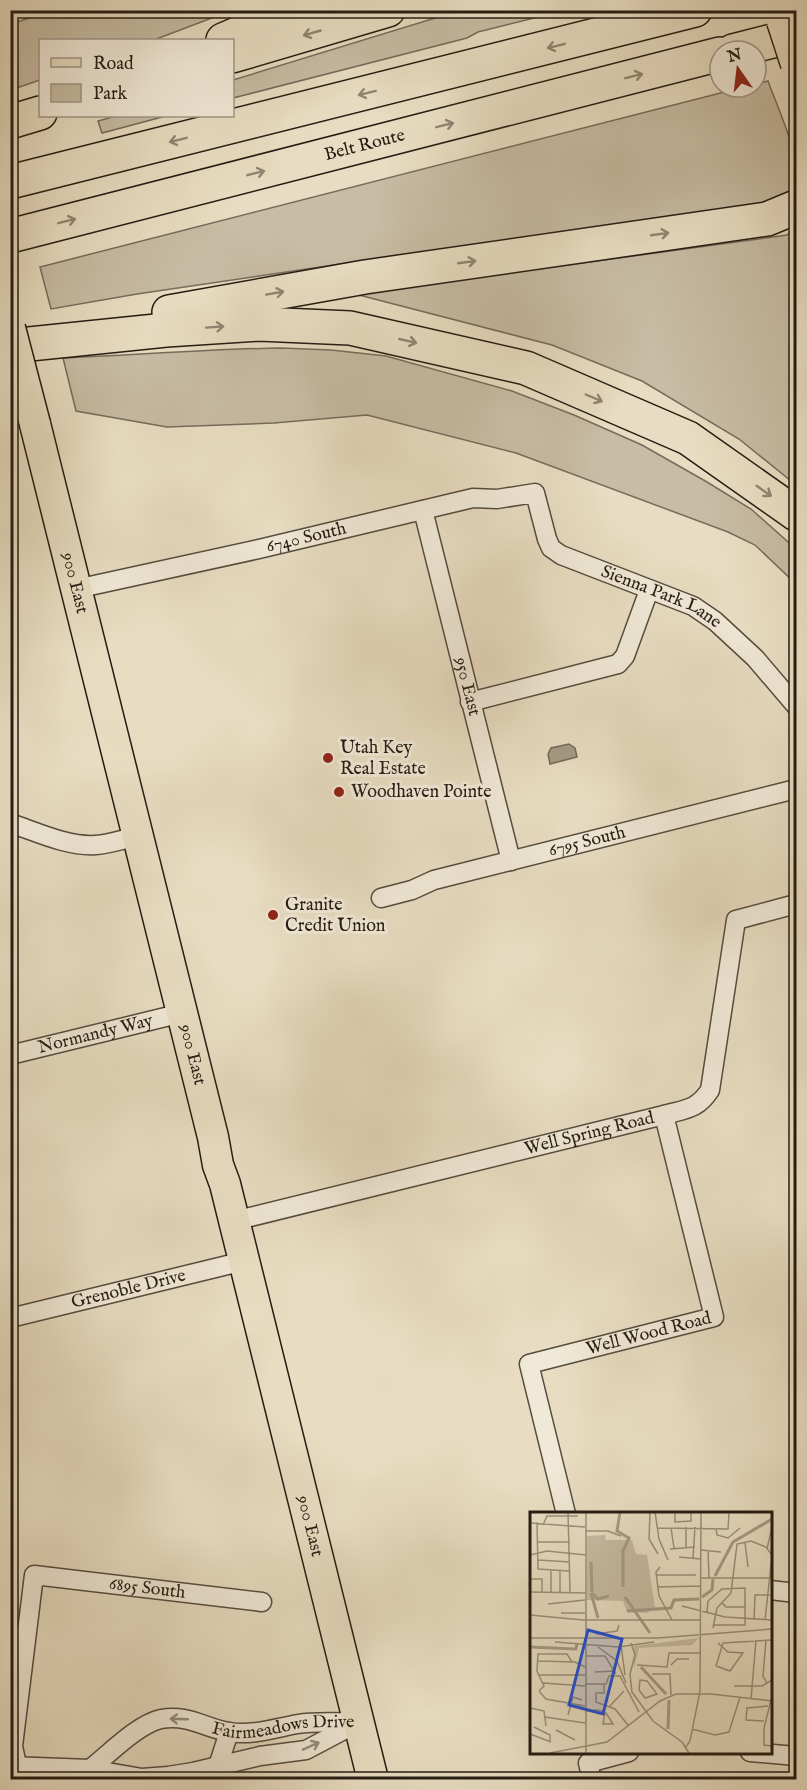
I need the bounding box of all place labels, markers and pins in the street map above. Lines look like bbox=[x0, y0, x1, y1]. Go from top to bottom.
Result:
place label: Utah Key Real Estate bbox=[340, 737, 426, 781]
marker: Utah Key Real Estate bbox=[321, 751, 335, 765]
place label: Woodhaven Pointe bbox=[351, 781, 492, 804]
marker: Woodhaven Pointe bbox=[332, 785, 346, 799]
place label: Granite Credit Union bbox=[285, 894, 386, 938]
marker: Granite Credit Union bbox=[266, 908, 280, 922]

